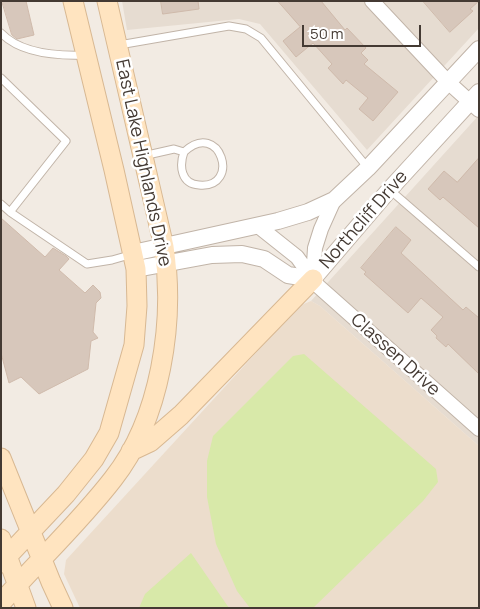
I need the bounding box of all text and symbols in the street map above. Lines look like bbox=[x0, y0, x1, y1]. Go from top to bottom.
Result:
scale bar bbox=[305, 15, 424, 47]
text: 50 m bbox=[310, 23, 344, 44]
street label: East Lake Highlands Drive bbox=[110, 58, 176, 268]
street label: Northcliff Drive bbox=[315, 166, 413, 274]
street label: Classen Drive bbox=[346, 309, 444, 401]

